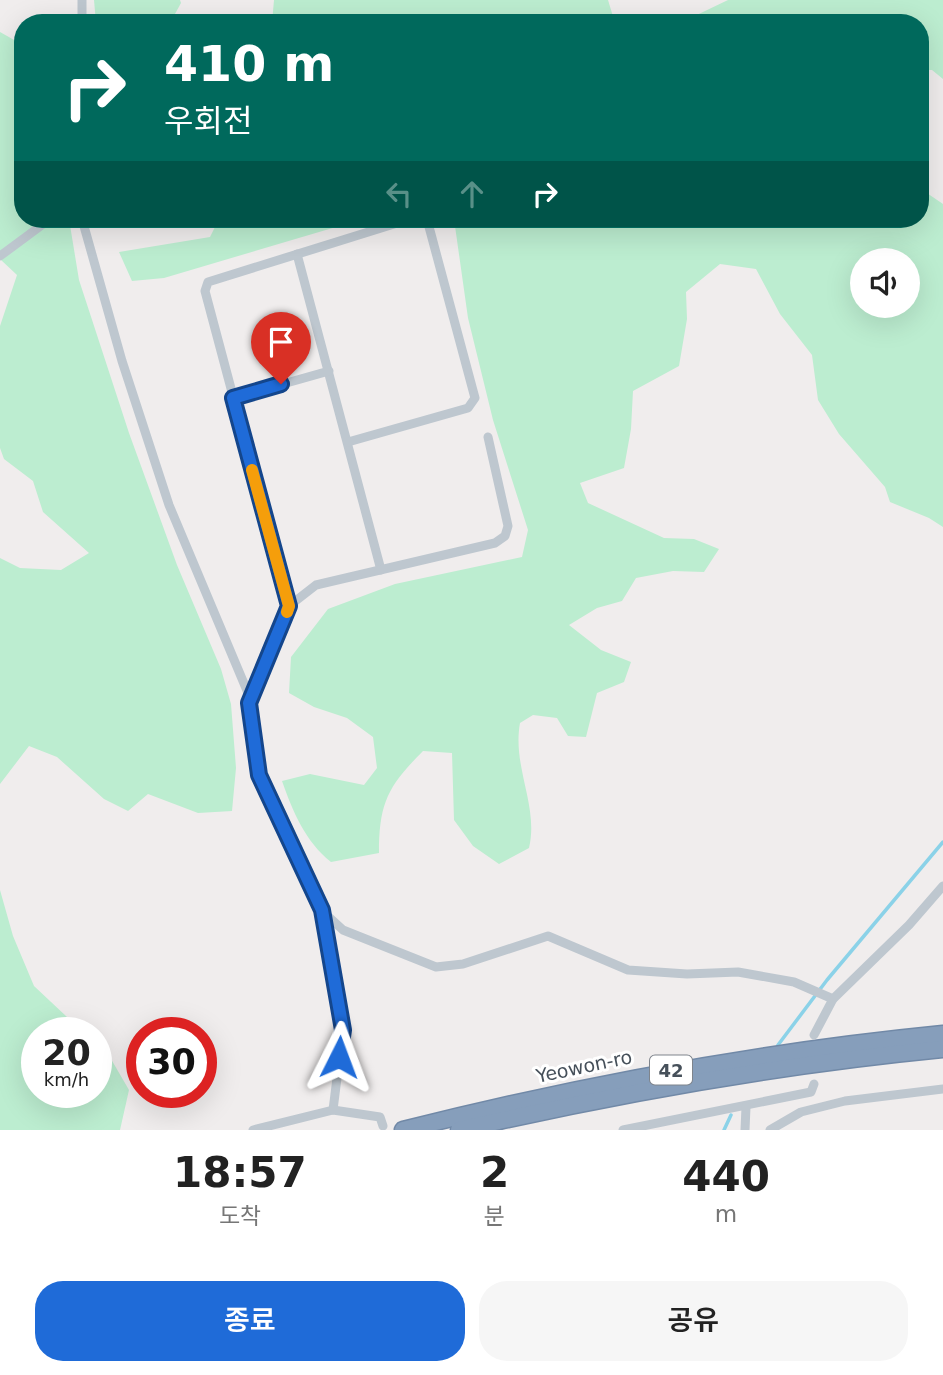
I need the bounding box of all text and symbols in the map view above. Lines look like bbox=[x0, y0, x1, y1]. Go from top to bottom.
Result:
text: 410 m bbox=[164, 36, 334, 93]
icon: right bbox=[49, 42, 140, 133]
text: 우회전 bbox=[164, 102, 252, 140]
icon: left bbox=[380, 175, 418, 213]
icon: ahead bbox=[453, 175, 491, 213]
icon: right bbox=[526, 175, 564, 213]
map controls bbox=[850, 248, 920, 318]
button: sound bbox=[850, 248, 920, 318]
pin bbox=[251, 312, 311, 384]
icon: arrive bbox=[262, 323, 300, 361]
speed limit sign: 30 bbox=[126, 1017, 217, 1108]
position arrow bbox=[302, 1020, 376, 1094]
text: 20 bbox=[42, 1033, 91, 1073]
street label: Yeowon-ro bbox=[533, 1045, 634, 1087]
road number: 42 bbox=[650, 1056, 692, 1084]
text: km/h bbox=[44, 1069, 89, 1090]
text: 18:57 bbox=[173, 1148, 307, 1197]
text: 2 bbox=[480, 1148, 509, 1197]
text: 440 bbox=[682, 1152, 770, 1201]
text: m bbox=[715, 1201, 737, 1227]
text: 도착 bbox=[219, 1203, 261, 1229]
text: 분 bbox=[484, 1203, 505, 1229]
button: 종료 bbox=[35, 1281, 465, 1361]
button: 공유 bbox=[479, 1281, 908, 1361]

